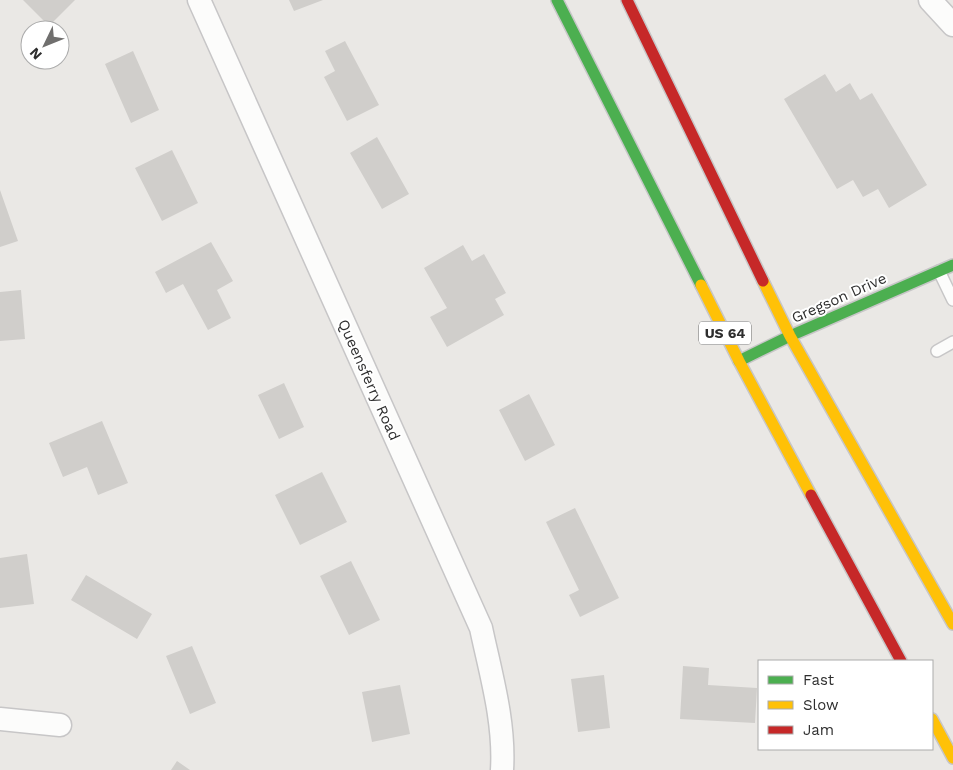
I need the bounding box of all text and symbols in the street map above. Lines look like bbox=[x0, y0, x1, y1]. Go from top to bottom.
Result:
north arrow bbox=[20, 20, 70, 70]
text: N bbox=[26, 45, 45, 63]
street label: Gregson Drive bbox=[789, 269, 889, 327]
street label: Queensferry Road bbox=[334, 317, 404, 443]
road number: US 64 bbox=[699, 322, 751, 344]
legend bbox=[758, 660, 933, 750]
text: Fast bbox=[803, 671, 835, 689]
text: Slow bbox=[803, 696, 839, 714]
text: Jam bbox=[803, 721, 834, 739]

